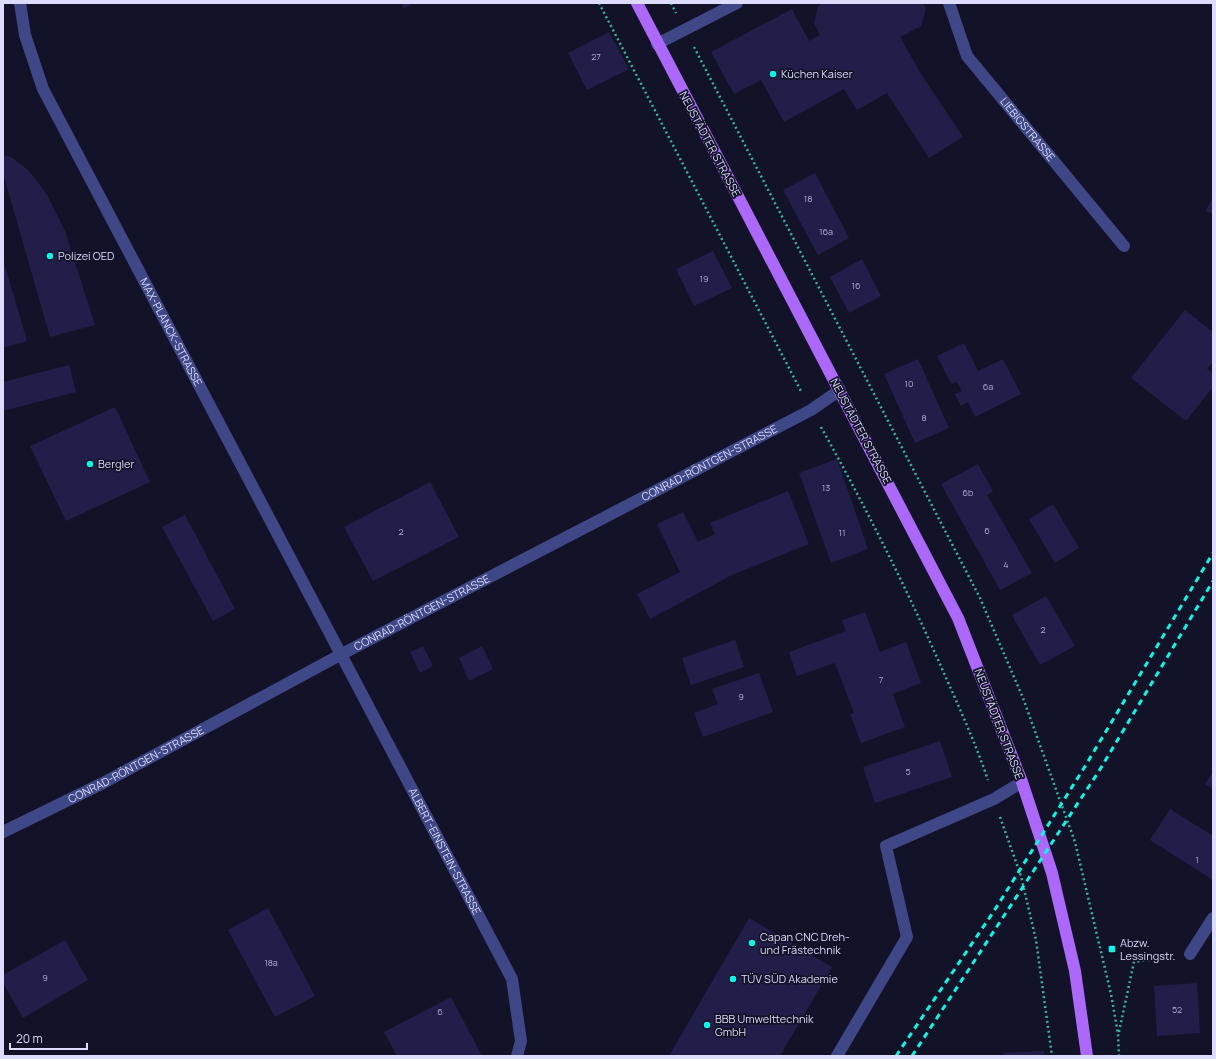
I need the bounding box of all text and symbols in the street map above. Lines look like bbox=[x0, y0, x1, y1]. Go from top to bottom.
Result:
house number: 27 bbox=[591, 50, 601, 63]
place label: Küchen Kaiser bbox=[781, 66, 853, 81]
marker: Küchen Kaiser bbox=[768, 69, 778, 79]
street label: NEUSTÄDTER STRASSE bbox=[676, 88, 745, 199]
street label: LIEBIGSTRASSE bbox=[997, 94, 1059, 164]
house number: 18 bbox=[804, 192, 812, 205]
house number: 16a bbox=[819, 225, 833, 238]
place label: Polizei OED bbox=[58, 248, 114, 263]
marker: Polizei OED bbox=[45, 251, 55, 261]
house number: 19 bbox=[699, 272, 709, 285]
street label: MAX-PLANCK-STRASSE bbox=[137, 275, 206, 389]
house number: 16 bbox=[851, 279, 861, 292]
street label: NEUSTÄDTER STRASSE bbox=[827, 375, 896, 486]
house number: 10 bbox=[905, 377, 914, 390]
house number: 6a bbox=[983, 380, 993, 393]
house number: 8 bbox=[921, 411, 927, 424]
street label: CONRAD-RÖNTGEN-STRASSE bbox=[638, 421, 780, 504]
place label: Bergler bbox=[98, 456, 134, 471]
marker: Bergler bbox=[85, 459, 95, 469]
house number: 13 bbox=[822, 481, 830, 494]
house number: 6b bbox=[963, 486, 973, 499]
house number: 6 bbox=[984, 524, 990, 537]
house number: 2 bbox=[398, 525, 404, 538]
house number: 11 bbox=[838, 526, 846, 539]
house number: 4 bbox=[1003, 558, 1009, 571]
street label: CONRAD-RÖNTGEN-STRASSE bbox=[351, 570, 492, 654]
house number: 2 bbox=[1040, 623, 1046, 636]
street label: NEUSTÄDTER STRASSE bbox=[971, 666, 1028, 781]
house number: 7 bbox=[879, 673, 884, 686]
house number: 9 bbox=[738, 690, 744, 703]
street label: CONRAD-RÖNTGEN-STRASSE bbox=[65, 722, 206, 806]
house number: 5 bbox=[905, 765, 911, 778]
street label: ALBERT-EINSTEIN-STRASSE bbox=[406, 785, 485, 917]
house number: 1 bbox=[1195, 853, 1199, 866]
place label: Capan CNC Dreh- und Frästechnik bbox=[760, 929, 850, 957]
place label: Abzw. Lessingstr. bbox=[1120, 935, 1175, 963]
marker: Capan CNC Dreh- und Frästechnik bbox=[747, 938, 757, 948]
marker: Abzw. Lessingstr. bbox=[1107, 944, 1117, 954]
house number: 18a bbox=[264, 956, 278, 969]
house number: 9 bbox=[42, 971, 48, 984]
place label: TÜV SÜD Akademie bbox=[741, 971, 838, 986]
marker: TÜV SÜD Akademie bbox=[728, 974, 738, 984]
house number: 52 bbox=[1172, 1003, 1182, 1016]
house number: 6 bbox=[437, 1005, 443, 1018]
place label: BBB Umwelttechnik GmbH bbox=[715, 1011, 814, 1039]
marker: BBB Umwelttechnik GmbH bbox=[702, 1020, 712, 1030]
scale bar bbox=[10, 1025, 87, 1051]
text: 20 m bbox=[16, 1030, 43, 1047]

